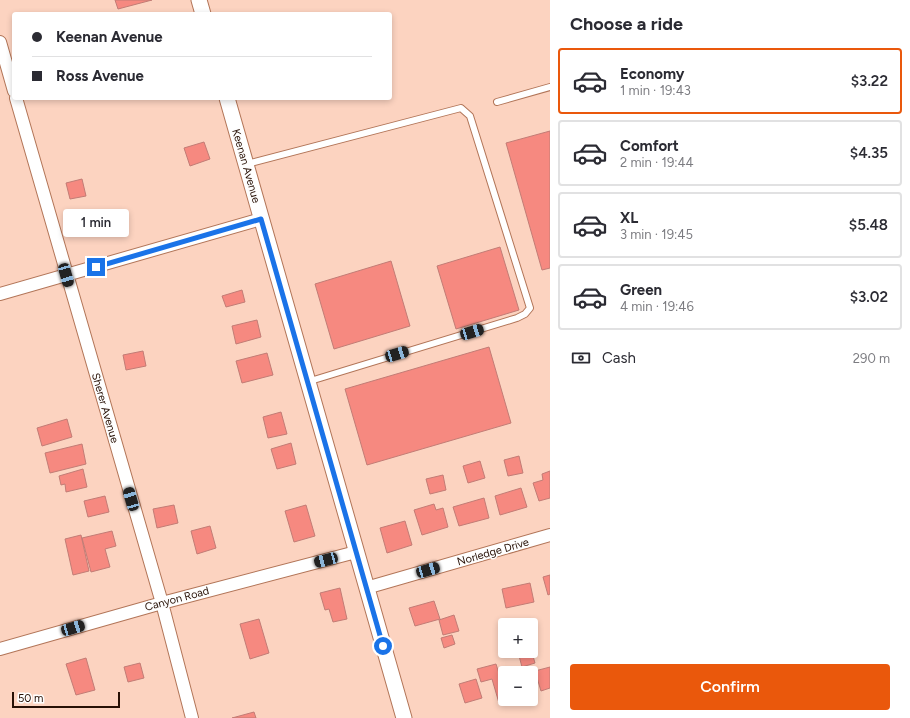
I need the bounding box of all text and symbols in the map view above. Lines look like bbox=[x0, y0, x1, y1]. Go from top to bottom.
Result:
text: Choose a ride bbox=[570, 13, 683, 35]
text: Keenan Avenue bbox=[56, 28, 163, 46]
icon: car bbox=[572, 63, 608, 99]
text: Economy bbox=[620, 65, 685, 83]
text: Ross Avenue bbox=[56, 67, 144, 85]
text: $3.22 bbox=[851, 72, 888, 90]
text: 1 min · 19:43 bbox=[620, 83, 691, 98]
street label: Keenan Avenue bbox=[229, 127, 263, 205]
icon: car bbox=[572, 135, 608, 171]
text: Comfort bbox=[620, 137, 679, 155]
text: $4.35 bbox=[850, 144, 888, 162]
text: 2 min · 19:44 bbox=[620, 155, 694, 170]
icon: car bbox=[572, 207, 608, 243]
callout: 1 min bbox=[63, 209, 129, 237]
text: XL bbox=[620, 209, 638, 227]
text: 1 min bbox=[81, 215, 111, 230]
text: $5.48 bbox=[849, 216, 888, 234]
text: 3 min · 19:45 bbox=[620, 227, 693, 242]
route end bbox=[87, 258, 105, 276]
car bbox=[57, 262, 75, 288]
icon: car bbox=[572, 279, 608, 315]
text: Green bbox=[620, 281, 662, 299]
text: $3.02 bbox=[850, 288, 888, 306]
text: 4 min · 19:46 bbox=[620, 299, 694, 314]
car bbox=[459, 323, 485, 341]
car bbox=[384, 345, 410, 363]
icon: cash bbox=[570, 347, 592, 369]
text: Cash bbox=[602, 349, 636, 367]
text: 290 m bbox=[853, 351, 890, 366]
street label: Sherer Avenue bbox=[89, 371, 121, 445]
car bbox=[122, 486, 140, 512]
street label: Norledge Drive bbox=[456, 536, 530, 568]
car bbox=[313, 551, 339, 569]
car bbox=[415, 561, 441, 579]
street label: Canyon Road bbox=[144, 584, 210, 614]
map controls bbox=[498, 618, 538, 706]
button: + bbox=[498, 618, 538, 658]
car bbox=[60, 619, 86, 637]
route start bbox=[374, 637, 392, 655]
button: Confirm bbox=[570, 664, 890, 710]
button: − bbox=[498, 666, 538, 706]
scale bar bbox=[12, 690, 120, 709]
text: 50 m bbox=[18, 692, 43, 705]

